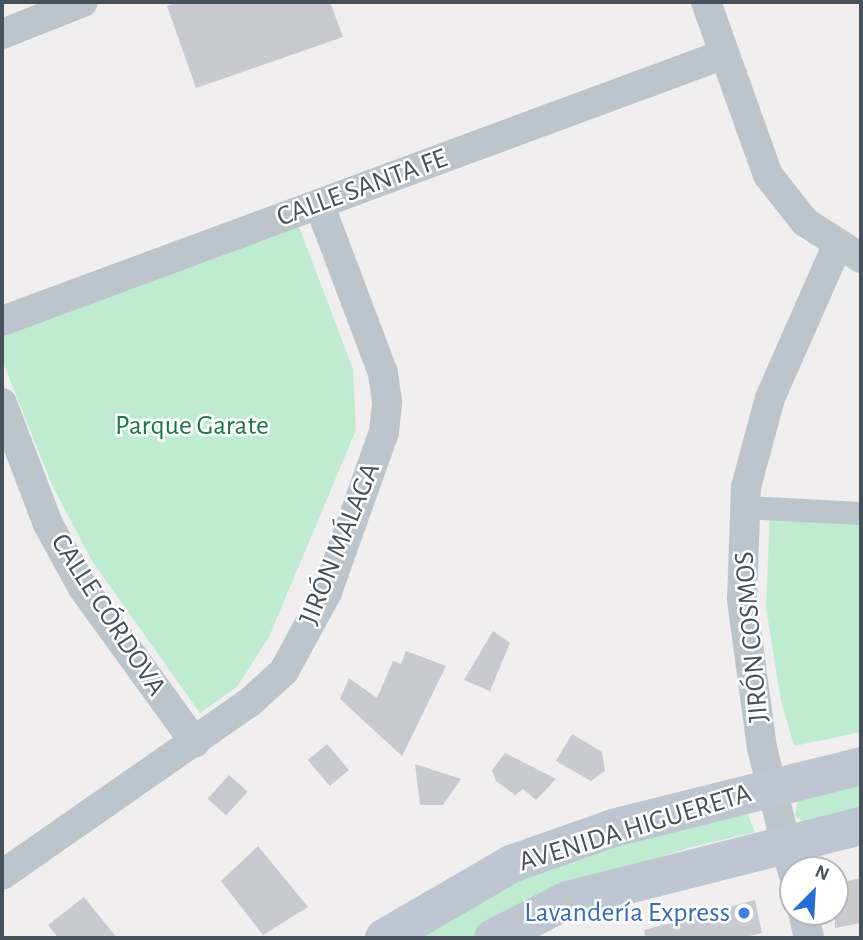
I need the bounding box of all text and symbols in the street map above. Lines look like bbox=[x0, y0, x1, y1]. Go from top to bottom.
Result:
street label: CALLE SANTA FE bbox=[272, 142, 452, 234]
park label: Parque Garate bbox=[115, 409, 269, 443]
street label: JIRÓN MÁLAGA bbox=[292, 458, 388, 630]
street label: CALLE CÓRDOVA bbox=[43, 528, 173, 702]
street label: JIRÓN COSMOS bbox=[728, 550, 776, 724]
street label: AVENIDA HIGUERETA bbox=[515, 777, 755, 879]
north arrow bbox=[779, 856, 849, 926]
text: N bbox=[812, 862, 832, 885]
place label: Lavandería Express bbox=[524, 896, 730, 930]
marker: Lavandería Express bbox=[736, 905, 752, 921]

